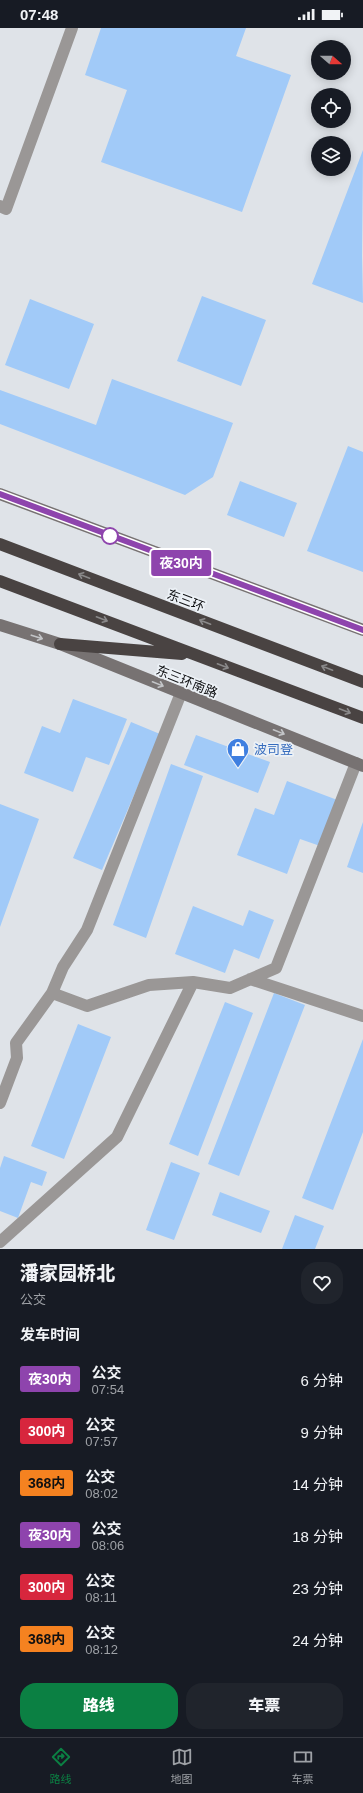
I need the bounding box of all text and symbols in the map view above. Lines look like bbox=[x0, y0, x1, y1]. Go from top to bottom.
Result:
text: 07:48 bbox=[20, 6, 58, 23]
north arrow bbox=[311, 40, 351, 80]
map controls bbox=[311, 40, 351, 176]
button: locate bbox=[311, 88, 351, 128]
button: layers bbox=[311, 136, 351, 176]
unlabelled marker bbox=[101, 527, 119, 545]
line badge: 夜30内 bbox=[153, 550, 209, 576]
text: 夜30内 bbox=[159, 555, 203, 571]
one-way arrow bbox=[78, 571, 90, 579]
street label: 东三环 bbox=[165, 586, 207, 614]
one-way arrow bbox=[95, 616, 107, 624]
one-way arrow bbox=[200, 618, 212, 626]
one-way arrow bbox=[30, 634, 43, 641]
street label: 东三环南路 bbox=[154, 662, 220, 701]
one-way arrow bbox=[217, 662, 229, 670]
one-way arrow bbox=[321, 664, 333, 672]
one-way arrow bbox=[152, 680, 164, 688]
one-way arrow bbox=[339, 708, 351, 716]
one-way arrow bbox=[272, 729, 284, 737]
shop icon: 波司登 bbox=[225, 736, 251, 769]
place label: 波司登 bbox=[254, 742, 293, 757]
button: heart bbox=[301, 1262, 343, 1304]
text: 潘家园桥北 bbox=[20, 1263, 115, 1284]
text: 公交 bbox=[20, 1292, 46, 1307]
text: 发车时间 bbox=[20, 1326, 80, 1343]
text: 公交 bbox=[92, 1364, 122, 1381]
text: 夜30内 bbox=[28, 1371, 72, 1387]
text: 6 分钟 bbox=[300, 1372, 343, 1389]
text: 07:54 bbox=[92, 1382, 124, 1397]
text: 公交 bbox=[85, 1416, 115, 1433]
text: 300内 bbox=[28, 1423, 65, 1439]
text: 9 分钟 bbox=[300, 1424, 343, 1441]
text: 07:57 bbox=[85, 1434, 118, 1449]
text: 公交 bbox=[85, 1468, 115, 1485]
text: 368内 bbox=[28, 1475, 65, 1491]
text: 14 分钟 bbox=[292, 1476, 343, 1493]
text: 08:02 bbox=[85, 1486, 118, 1501]
text: 公交 bbox=[92, 1520, 122, 1537]
text: 夜30内 bbox=[28, 1527, 72, 1543]
text: 18 分钟 bbox=[292, 1528, 343, 1545]
text: 08:06 bbox=[92, 1538, 124, 1553]
text: 公交 bbox=[85, 1572, 115, 1589]
text: 300内 bbox=[28, 1579, 65, 1595]
text: 23 分钟 bbox=[292, 1580, 343, 1597]
text: 08:11 bbox=[85, 1590, 117, 1605]
text: 公交 bbox=[85, 1624, 115, 1641]
text: 368内 bbox=[28, 1631, 65, 1647]
text: 24 分钟 bbox=[292, 1632, 343, 1649]
text: 08:12 bbox=[85, 1642, 118, 1657]
button: 路线 bbox=[20, 1683, 178, 1729]
button: 车票 bbox=[186, 1683, 343, 1729]
tab: 路线 bbox=[50, 1746, 72, 1786]
tab: 地图 bbox=[171, 1746, 193, 1786]
tab: 车票 bbox=[292, 1746, 314, 1786]

